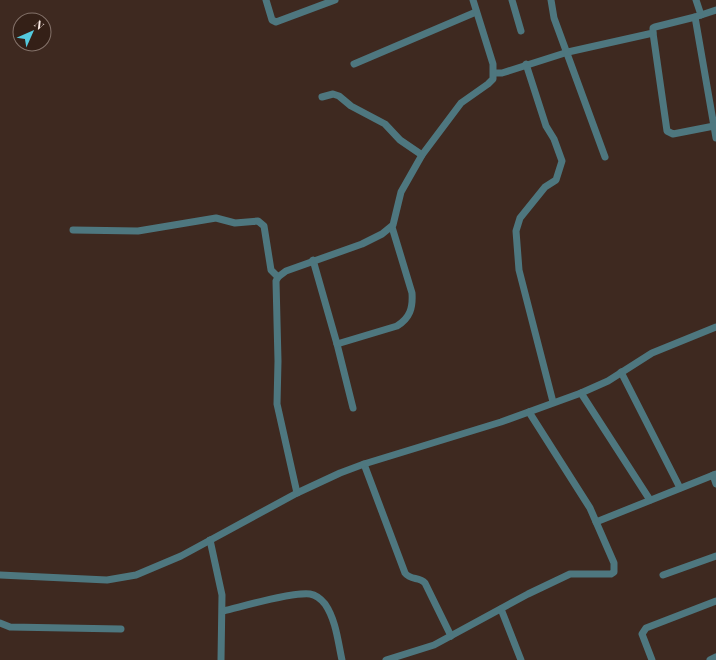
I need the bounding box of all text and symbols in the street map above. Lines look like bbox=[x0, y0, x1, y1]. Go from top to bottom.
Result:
north arrow bbox=[12, 12, 52, 52]
text: N bbox=[31, 16, 48, 33]

